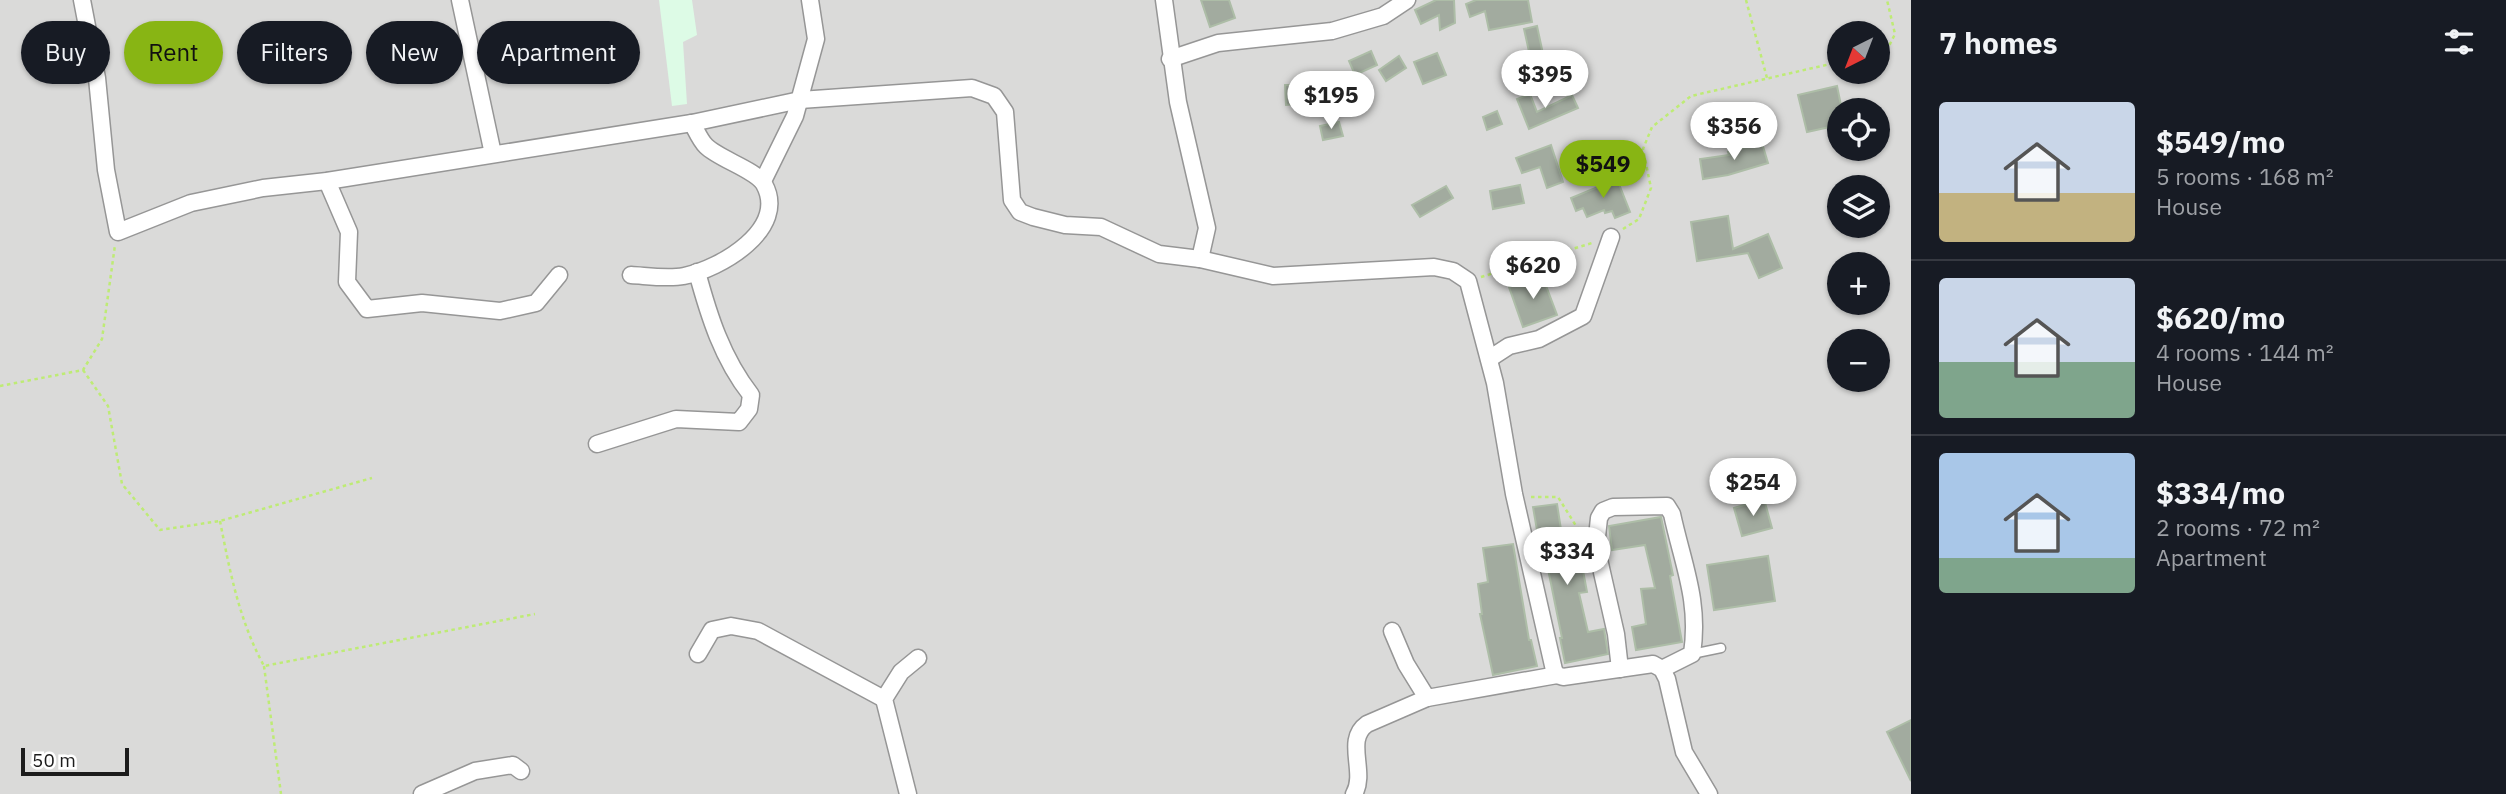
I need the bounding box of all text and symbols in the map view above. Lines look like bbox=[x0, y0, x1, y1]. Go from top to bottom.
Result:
chip: Buy bbox=[21, 21, 110, 84]
chip: Rent bbox=[124, 21, 223, 84]
chip: Filters bbox=[237, 21, 352, 84]
chip: New bbox=[366, 21, 463, 84]
chip: Apartment bbox=[477, 21, 640, 84]
north arrow bbox=[1827, 21, 1890, 84]
map controls bbox=[1827, 21, 1890, 392]
text: 7 homes bbox=[1939, 23, 2058, 62]
icon: filters bbox=[2440, 23, 2478, 61]
pin: $395 bbox=[1504, 50, 1586, 110]
text: $395 bbox=[1517, 58, 1573, 88]
pin: $195 bbox=[1290, 72, 1372, 131]
text: $195 bbox=[1303, 79, 1359, 109]
button: locate bbox=[1827, 98, 1890, 161]
pin: $356 bbox=[1693, 102, 1775, 162]
text: $356 bbox=[1706, 110, 1762, 140]
text: $549/mo bbox=[2156, 122, 2285, 161]
icon: home bbox=[1995, 130, 2079, 214]
pin: $549 bbox=[1562, 140, 1644, 200]
text: $549 bbox=[1575, 148, 1631, 178]
text: 5 rooms · 168 m² bbox=[2156, 161, 2334, 191]
button: layers bbox=[1827, 175, 1890, 238]
text: House bbox=[2156, 191, 2222, 221]
pin: $620 bbox=[1492, 242, 1574, 301]
text: $620 bbox=[1505, 249, 1561, 279]
button: + bbox=[1827, 252, 1890, 315]
text: $620/mo bbox=[2156, 298, 2285, 337]
icon: home bbox=[1995, 306, 2079, 390]
button: − bbox=[1827, 329, 1890, 392]
text: 4 rooms · 144 m² bbox=[2156, 337, 2334, 367]
text: House bbox=[2156, 367, 2222, 397]
pin: $254 bbox=[1712, 458, 1794, 518]
text: $254 bbox=[1725, 466, 1781, 496]
text: $334/mo bbox=[2156, 473, 2285, 512]
icon: home bbox=[1995, 481, 2079, 565]
text: 2 rooms · 72 m² bbox=[2156, 512, 2320, 542]
pin: $334 bbox=[1526, 528, 1608, 587]
text: $334 bbox=[1539, 535, 1595, 565]
text: Apartment bbox=[2156, 542, 2267, 572]
scale bar bbox=[21, 745, 130, 777]
text: 50 m bbox=[32, 748, 76, 772]

